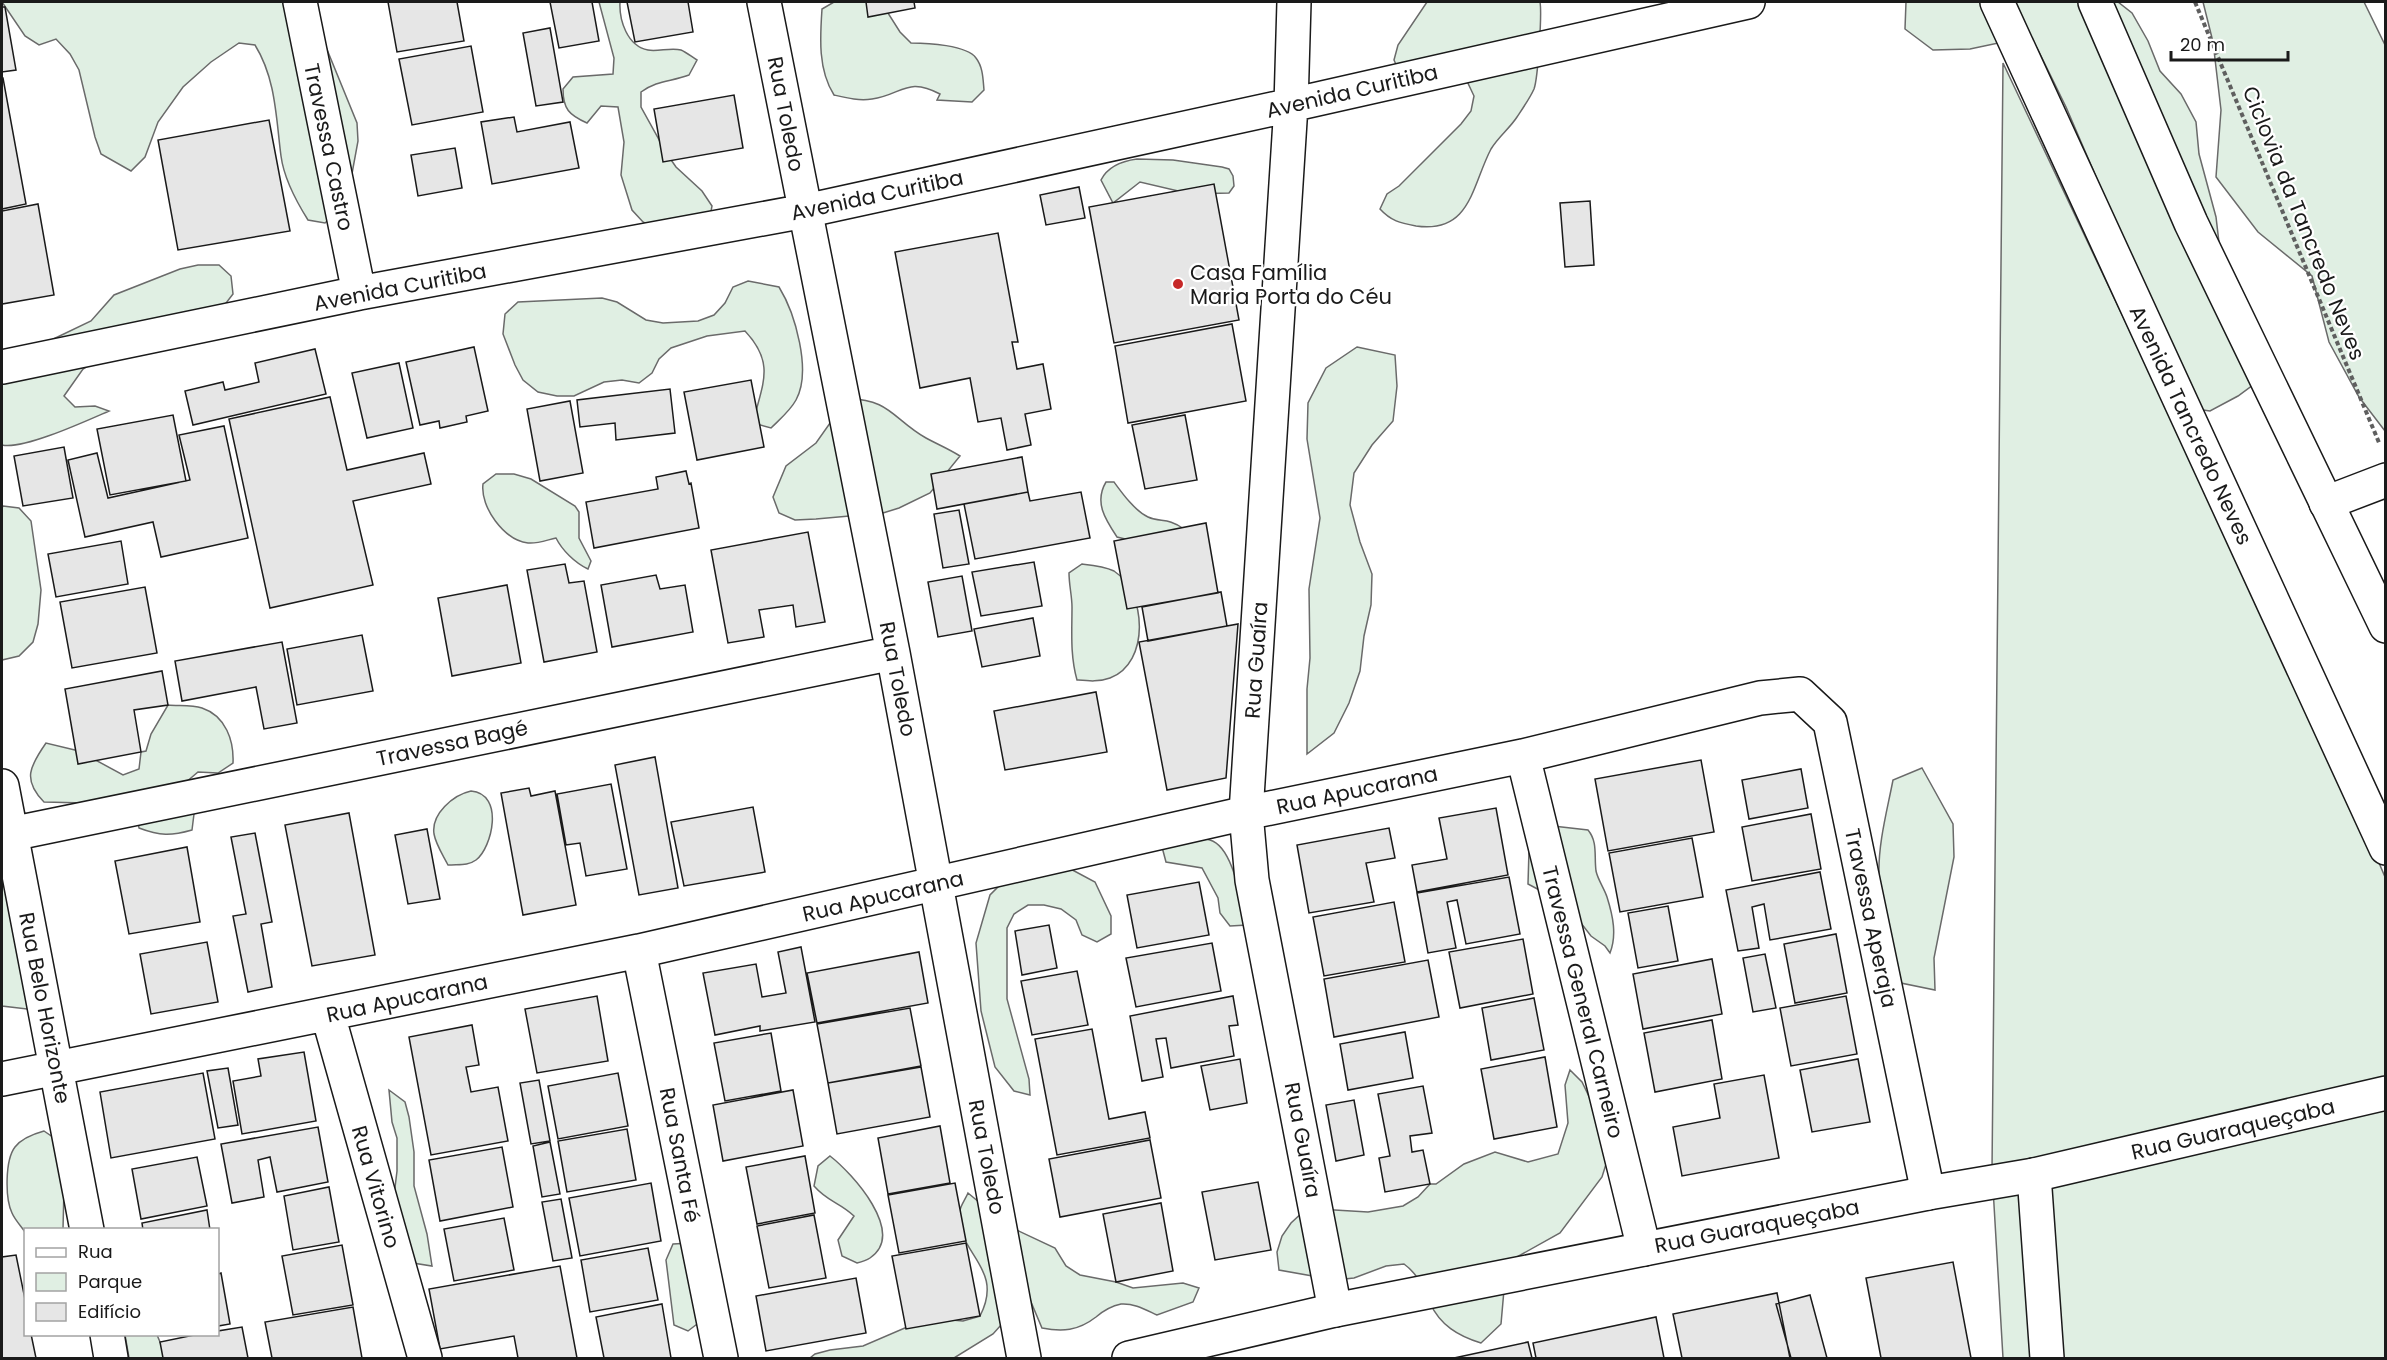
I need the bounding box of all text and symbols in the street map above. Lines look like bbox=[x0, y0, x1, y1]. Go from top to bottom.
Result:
scale bar bbox=[2171, 24, 2288, 62]
text: 20 m bbox=[2180, 32, 2225, 57]
street label: Rua Toledo bbox=[761, 54, 811, 174]
street label: Avenida Curitiba bbox=[1263, 57, 1441, 125]
street label: Travessa Castro bbox=[297, 61, 361, 233]
street label: Ciclovia da Tancredo Neves bbox=[2236, 82, 2372, 364]
street label: Avenida Curitiba bbox=[788, 163, 966, 227]
street label: Avenida Curitiba bbox=[311, 256, 489, 318]
place label: Casa Família Maria Porta do Céu bbox=[1190, 258, 1392, 311]
marker: Casa Família Maria Porta do Céu bbox=[1171, 277, 1185, 291]
street label: Avenida Tancredo Neves bbox=[2123, 301, 2259, 549]
street label: Rua Guaíra bbox=[1237, 601, 1275, 719]
street label: Rua Toledo bbox=[873, 619, 923, 739]
street label: Travessa Bagé bbox=[374, 713, 530, 773]
street label: Rua Apucarana bbox=[1274, 759, 1440, 821]
street label: Travessa Aperaja bbox=[1838, 826, 1904, 1010]
street label: Rua Apucarana bbox=[800, 863, 966, 929]
street label: Travessa General Carneiro bbox=[1535, 863, 1631, 1141]
street label: Rua Belo Horizonte bbox=[12, 910, 78, 1106]
street label: Rua Apucarana bbox=[324, 967, 490, 1029]
street label: Rua Guaíra bbox=[1278, 1080, 1328, 1200]
street label: Rua Santa Fé bbox=[653, 1085, 707, 1225]
street label: Rua Guaraqueçaba bbox=[2128, 1091, 2338, 1167]
street label: Rua Toledo bbox=[962, 1097, 1012, 1217]
street label: Rua Vitorino bbox=[345, 1122, 407, 1252]
street label: Rua Guaraqueçaba bbox=[1652, 1192, 1862, 1260]
legend bbox=[24, 1228, 219, 1336]
text: Rua bbox=[78, 1239, 113, 1264]
text: Parque bbox=[78, 1269, 142, 1294]
text: Edifício bbox=[78, 1299, 141, 1324]

